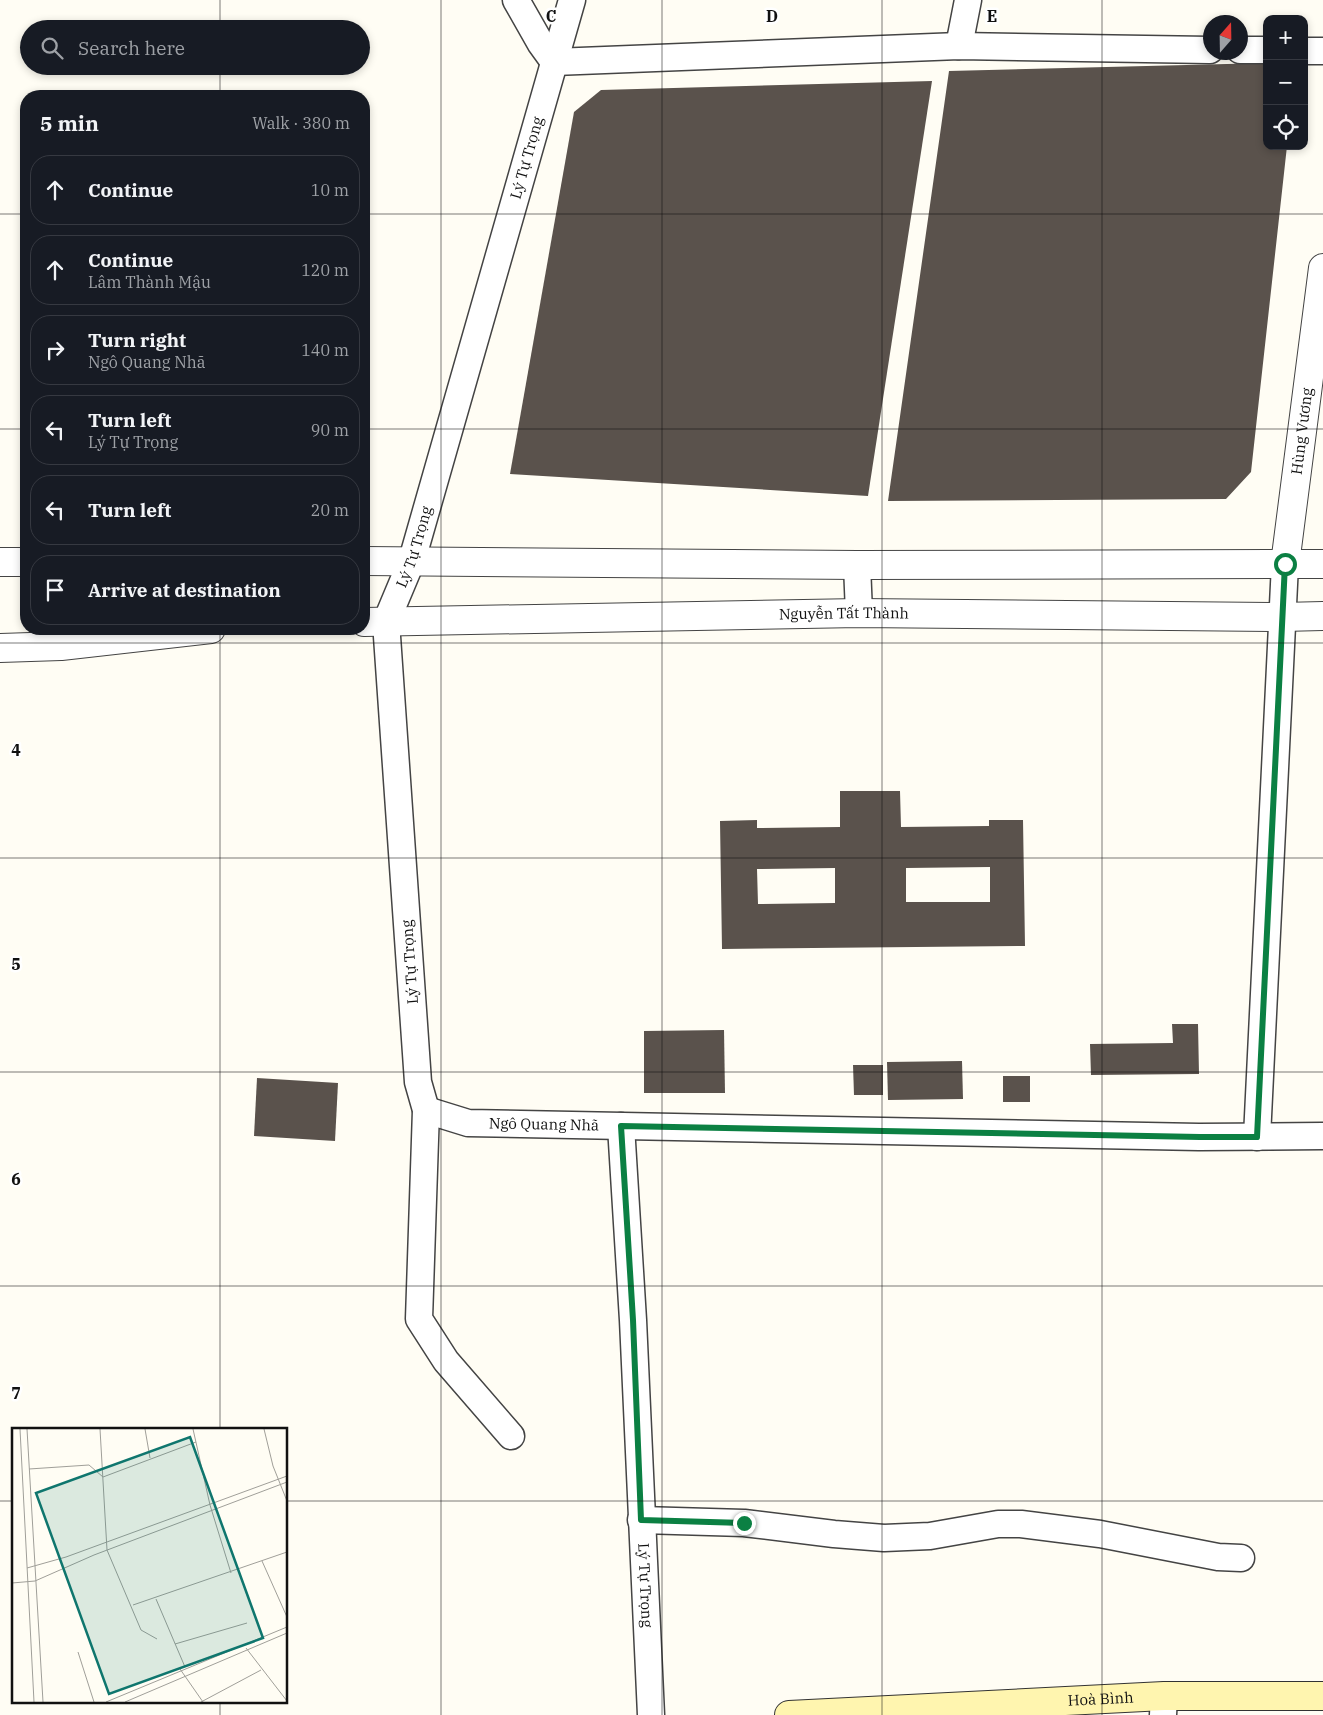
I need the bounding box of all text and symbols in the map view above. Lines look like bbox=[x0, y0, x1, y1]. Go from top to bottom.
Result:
text: C bbox=[546, 6, 556, 26]
text: D bbox=[766, 6, 778, 26]
text: E bbox=[987, 6, 997, 26]
north arrow bbox=[1203, 15, 1248, 60]
map controls bbox=[1263, 15, 1308, 150]
button: + bbox=[1263, 15, 1308, 60]
search box bbox=[20, 20, 370, 75]
icon: search bbox=[38, 34, 66, 62]
text: Search here bbox=[78, 36, 185, 60]
button: − bbox=[1263, 60, 1308, 105]
button: locate bbox=[1263, 105, 1308, 150]
text: 5 min bbox=[40, 109, 99, 137]
text: Walk · 380 m bbox=[252, 113, 350, 133]
street label: Lý Tự Trọng bbox=[506, 114, 547, 201]
icon: ahead bbox=[41, 176, 69, 204]
text: Continue bbox=[88, 178, 173, 202]
text: 10 m bbox=[311, 180, 349, 200]
text: Continue bbox=[88, 248, 173, 272]
icon: ahead bbox=[41, 256, 69, 284]
text: 120 m bbox=[301, 260, 349, 280]
text: Lâm Thành Mậu bbox=[88, 272, 211, 292]
text: Turn right bbox=[88, 328, 186, 352]
icon: right bbox=[41, 336, 69, 364]
text: 140 m bbox=[301, 340, 349, 360]
text: Ngô Quang Nhã bbox=[88, 352, 205, 372]
street label: Hùng Vương bbox=[1287, 386, 1317, 476]
text: Turn left bbox=[88, 408, 171, 432]
icon: left bbox=[41, 416, 69, 444]
text: 90 m bbox=[311, 420, 349, 440]
text: Lý Tự Trọng bbox=[88, 432, 178, 452]
icon: left bbox=[41, 496, 69, 524]
text: Turn left bbox=[88, 498, 171, 522]
text: 20 m bbox=[311, 500, 349, 520]
street label: Lý Tự Trọng bbox=[392, 504, 436, 590]
route start bbox=[1274, 553, 1297, 576]
icon: arrive bbox=[41, 576, 69, 604]
text: Arrive at destination bbox=[88, 578, 281, 602]
street label: Nguyễn Tất Thành bbox=[779, 603, 909, 623]
text: 4 bbox=[11, 740, 21, 760]
street label: Lý Tự Trọng bbox=[397, 919, 422, 1005]
text: 5 bbox=[11, 954, 21, 974]
street label: Ngô Quang Nhã bbox=[489, 1113, 599, 1135]
text: 6 bbox=[11, 1169, 21, 1189]
text: 7 bbox=[11, 1383, 21, 1403]
inset map bbox=[12, 1428, 288, 1702]
route end bbox=[733, 1512, 756, 1535]
street label: Lý Tự Trọng bbox=[634, 1543, 657, 1628]
street label: Hoà Bình bbox=[1067, 1688, 1134, 1710]

